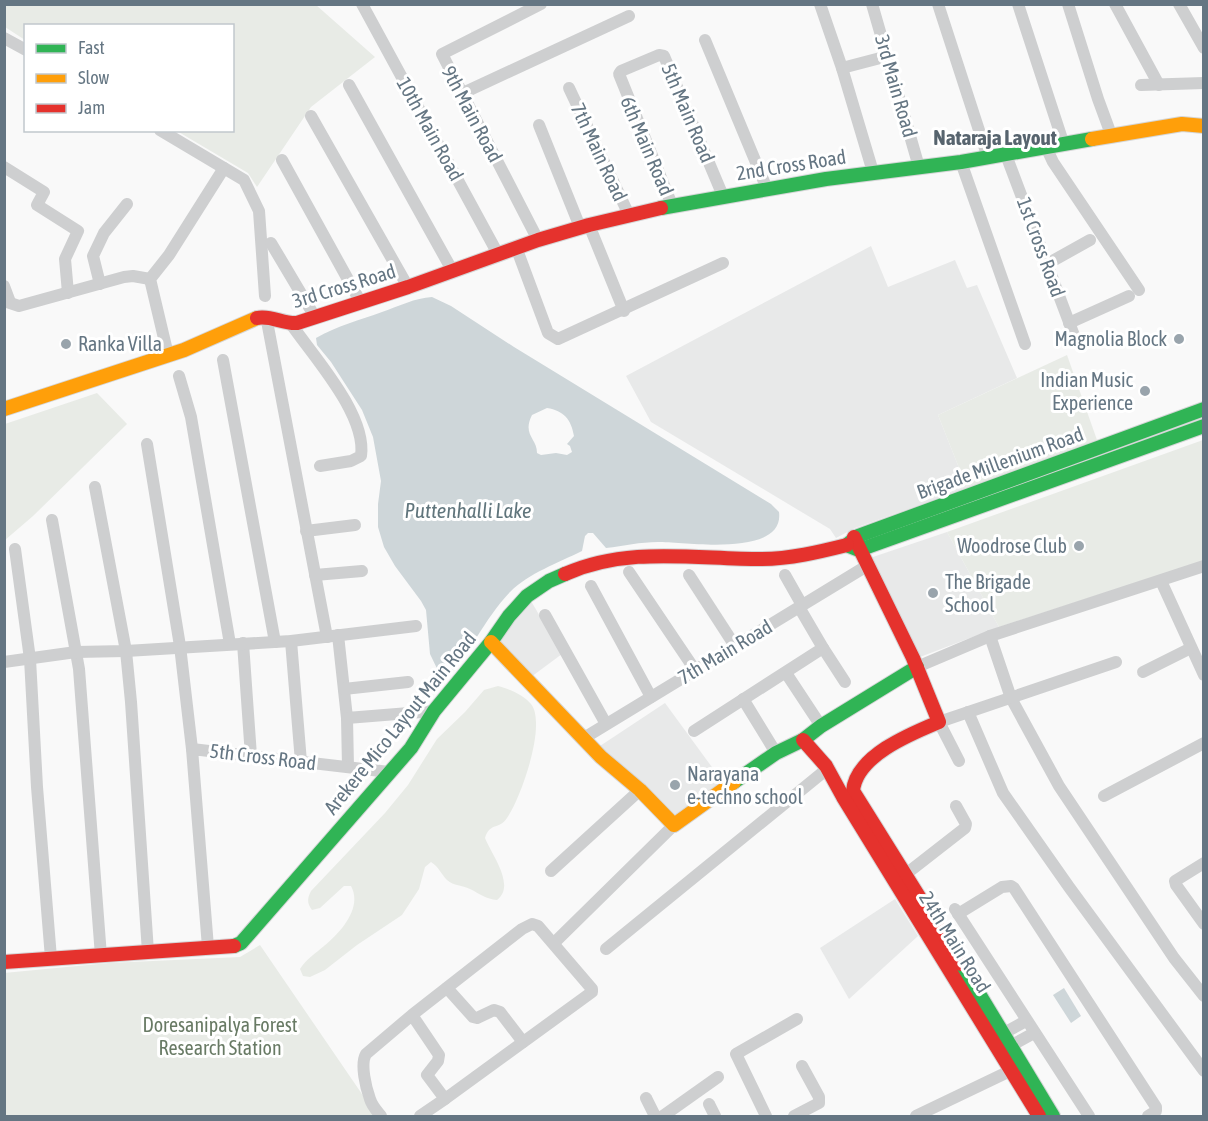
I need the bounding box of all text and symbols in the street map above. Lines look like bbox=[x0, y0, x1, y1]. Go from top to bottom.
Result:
legend bbox=[24, 24, 234, 132]
street label: 3rd Main Road bbox=[871, 32, 922, 140]
text: Fast bbox=[78, 37, 105, 58]
street label: 5th Main Road bbox=[657, 60, 720, 166]
street label: 9th Main Road bbox=[438, 62, 507, 166]
text: Slow bbox=[78, 67, 109, 88]
street label: 10th Main Road bbox=[393, 73, 468, 185]
street label: 6th Main Road bbox=[616, 93, 679, 199]
text: Jam bbox=[78, 97, 105, 118]
street label: 7th Main Road bbox=[567, 99, 632, 204]
district label: Nataraja Layout bbox=[933, 125, 1057, 149]
street label: 2nd Cross Road bbox=[734, 144, 847, 185]
street label: 1st Cross Road bbox=[1013, 194, 1070, 300]
street label: 3rd Cross Road bbox=[289, 259, 398, 312]
place label: Magnolia Block bbox=[1054, 327, 1167, 350]
place label: Ranka Villa bbox=[78, 332, 162, 355]
marker: Magnolia Block bbox=[1172, 332, 1186, 346]
marker: Ranka Villa bbox=[59, 337, 73, 351]
place label: Indian Music Experience bbox=[1040, 368, 1134, 414]
marker: Indian Music Experience bbox=[1138, 384, 1152, 398]
street label: Brigade Millenium Road bbox=[913, 422, 1086, 503]
water label: Puttenhalli Lake bbox=[404, 498, 532, 522]
place label: Woodrose Club bbox=[957, 534, 1067, 557]
marker: Woodrose Club bbox=[1072, 539, 1086, 553]
place label: The Brigade School bbox=[945, 570, 1031, 616]
marker: The Brigade School bbox=[926, 586, 940, 600]
street label: 7th Main Road bbox=[674, 615, 776, 689]
street label: Arekere Mico Layout Main Road bbox=[319, 627, 480, 819]
street label: 5th Cross Road bbox=[209, 739, 318, 774]
place label: Narayana e-techno school bbox=[687, 762, 804, 808]
marker: Narayana e-techno school bbox=[668, 778, 682, 792]
street label: 24th Main Road bbox=[915, 887, 996, 997]
park label: Doresanipalya Forest Research Station bbox=[142, 1013, 298, 1059]

